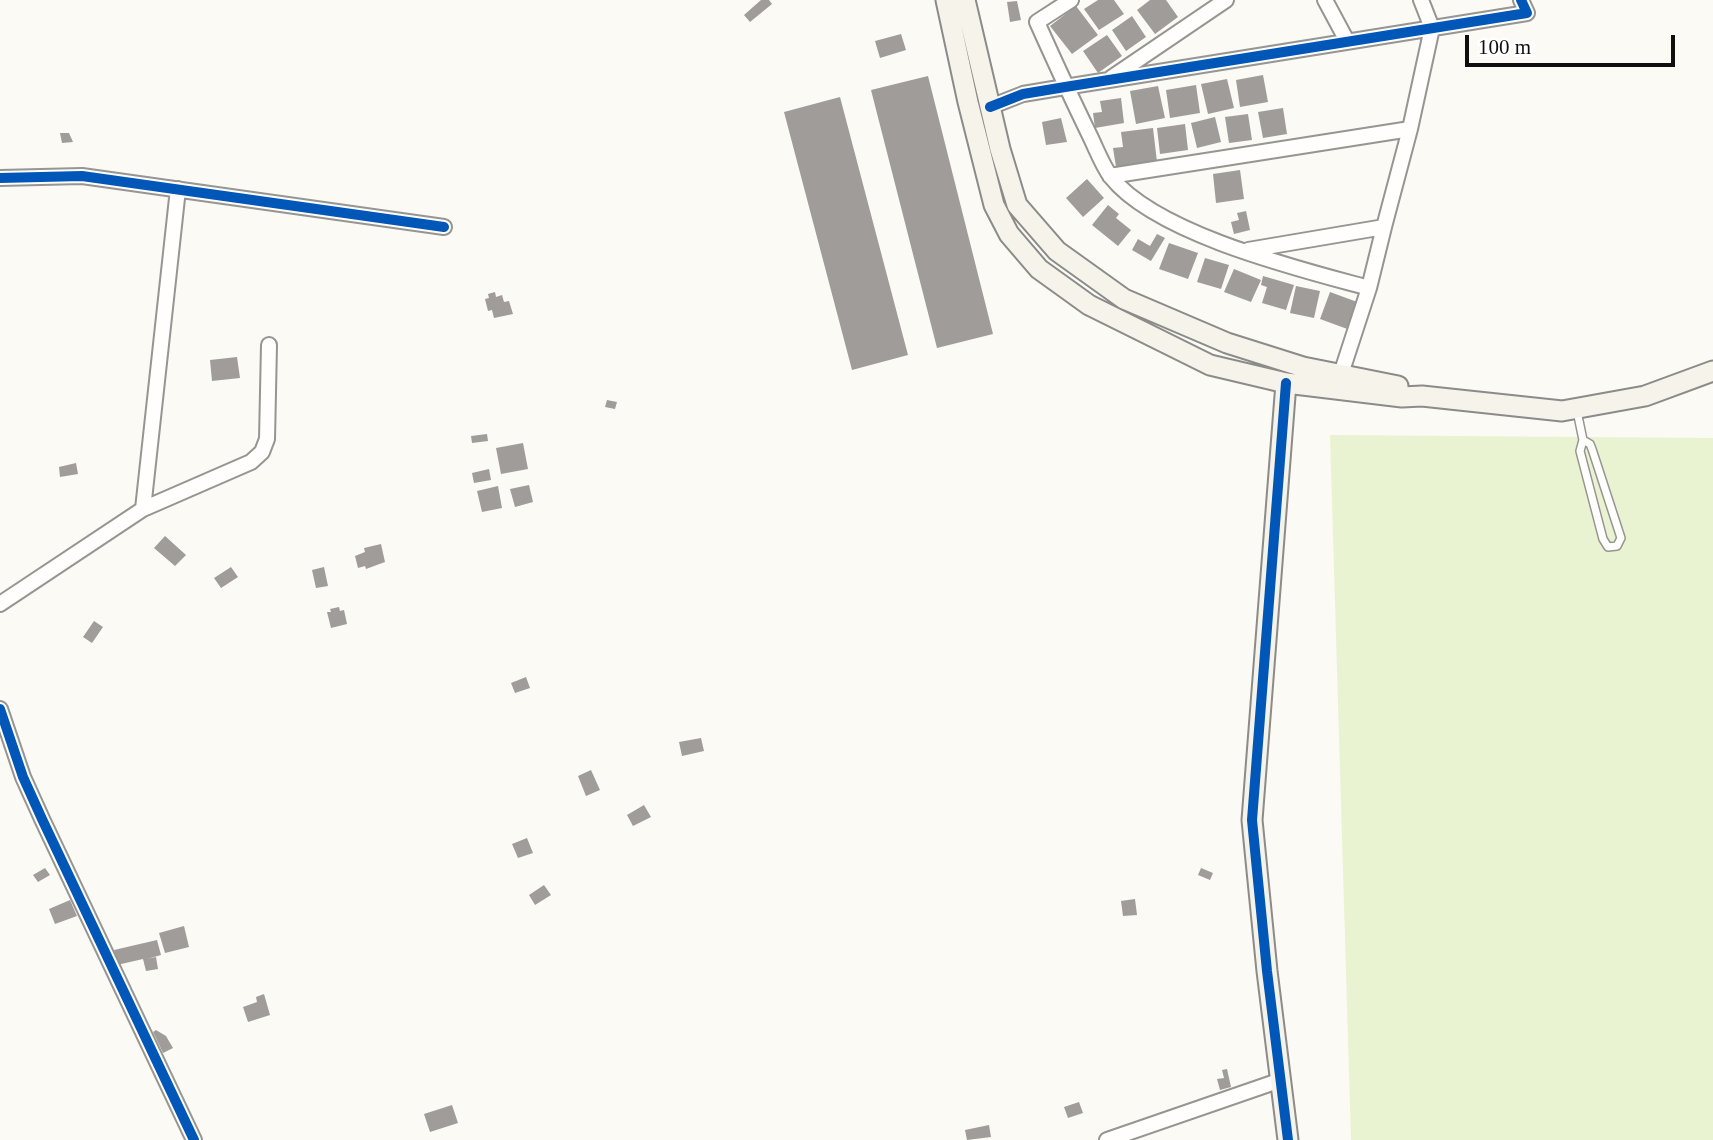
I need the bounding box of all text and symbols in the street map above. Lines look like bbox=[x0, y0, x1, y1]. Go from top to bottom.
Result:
scale bar bbox=[1468, 21, 1678, 65]
text: 100 m bbox=[1478, 35, 1531, 59]

